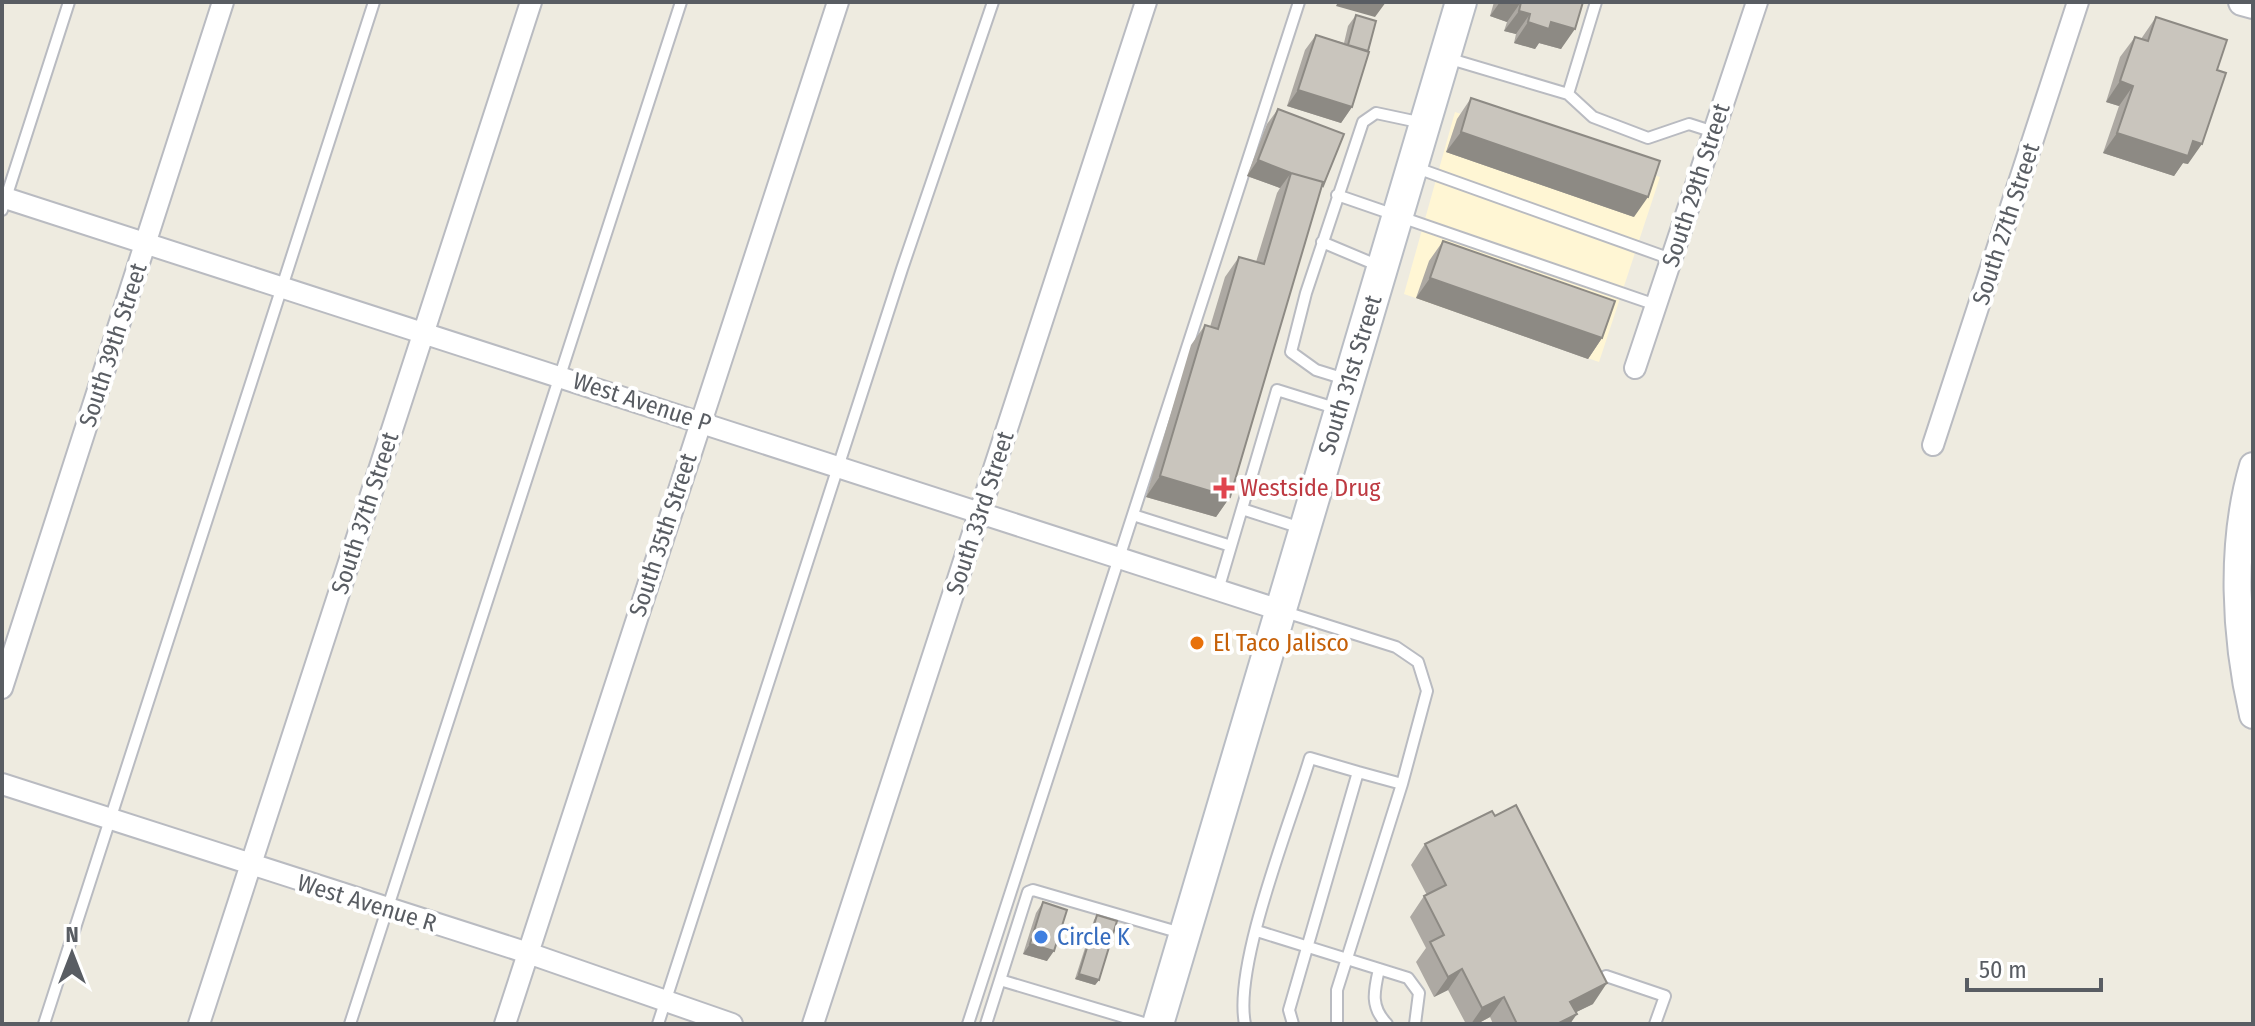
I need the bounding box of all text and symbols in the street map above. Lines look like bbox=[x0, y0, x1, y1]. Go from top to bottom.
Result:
street label: South 29th Street bbox=[1656, 99, 1736, 270]
street label: South 27th Street bbox=[1967, 139, 2045, 308]
street label: South 39th Street bbox=[73, 259, 153, 430]
street label: South 31st Street bbox=[1312, 292, 1388, 458]
street label: West Avenue P bbox=[569, 366, 715, 438]
street label: South 37th Street bbox=[326, 428, 404, 598]
street label: South 33rd Street bbox=[940, 428, 1020, 598]
street label: South 35th Street bbox=[623, 450, 703, 620]
place label: Westside Drug bbox=[1240, 474, 1381, 502]
marker: Westside Drug bbox=[1215, 479, 1233, 497]
place label: El Taco Jalisco bbox=[1213, 629, 1349, 657]
marker: El Taco Jalisco bbox=[1188, 634, 1206, 652]
street label: West Avenue R bbox=[294, 869, 440, 937]
north arrow bbox=[32, 914, 112, 994]
text: N bbox=[65, 921, 79, 948]
place label: Circle K bbox=[1057, 923, 1130, 951]
marker: Circle K bbox=[1032, 928, 1050, 946]
scale bar bbox=[1967, 942, 2101, 992]
text: 50 m bbox=[1979, 956, 2027, 984]

